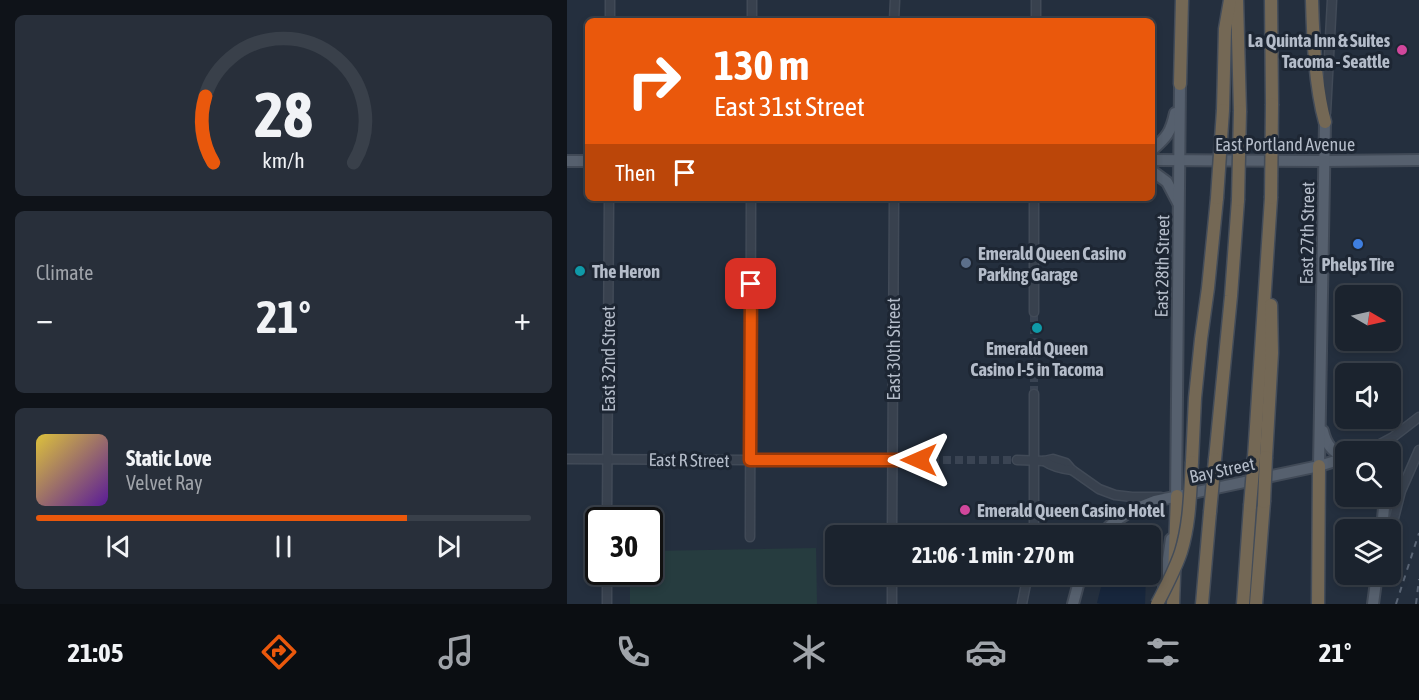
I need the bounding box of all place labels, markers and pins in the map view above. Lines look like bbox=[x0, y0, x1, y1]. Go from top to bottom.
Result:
place label: La Quinta Inn & Suites Tacoma - Seattle bbox=[1248, 30, 1391, 72]
marker: La Quinta Inn & Suites Tacoma - Seattle bbox=[1395, 43, 1409, 57]
marker: Phelps Tire bbox=[1351, 237, 1365, 251]
place label: Emerald Queen Casino Parking Garage bbox=[978, 243, 1127, 285]
place label: Phelps Tire bbox=[1321, 254, 1395, 275]
marker: Emerald Queen Casino Parking Garage bbox=[959, 256, 973, 270]
pin bbox=[725, 258, 776, 309]
place label: The Heron bbox=[592, 261, 660, 282]
marker: The Heron bbox=[573, 264, 587, 278]
marker: Emerald Queen Casino I-5 in Tacoma bbox=[1030, 321, 1044, 335]
place label: Emerald Queen Casino I-5 in Tacoma bbox=[970, 338, 1104, 380]
place label: Emerald Queen Casino Hotel bbox=[977, 500, 1165, 521]
marker: Emerald Queen Casino Hotel bbox=[958, 503, 972, 517]

